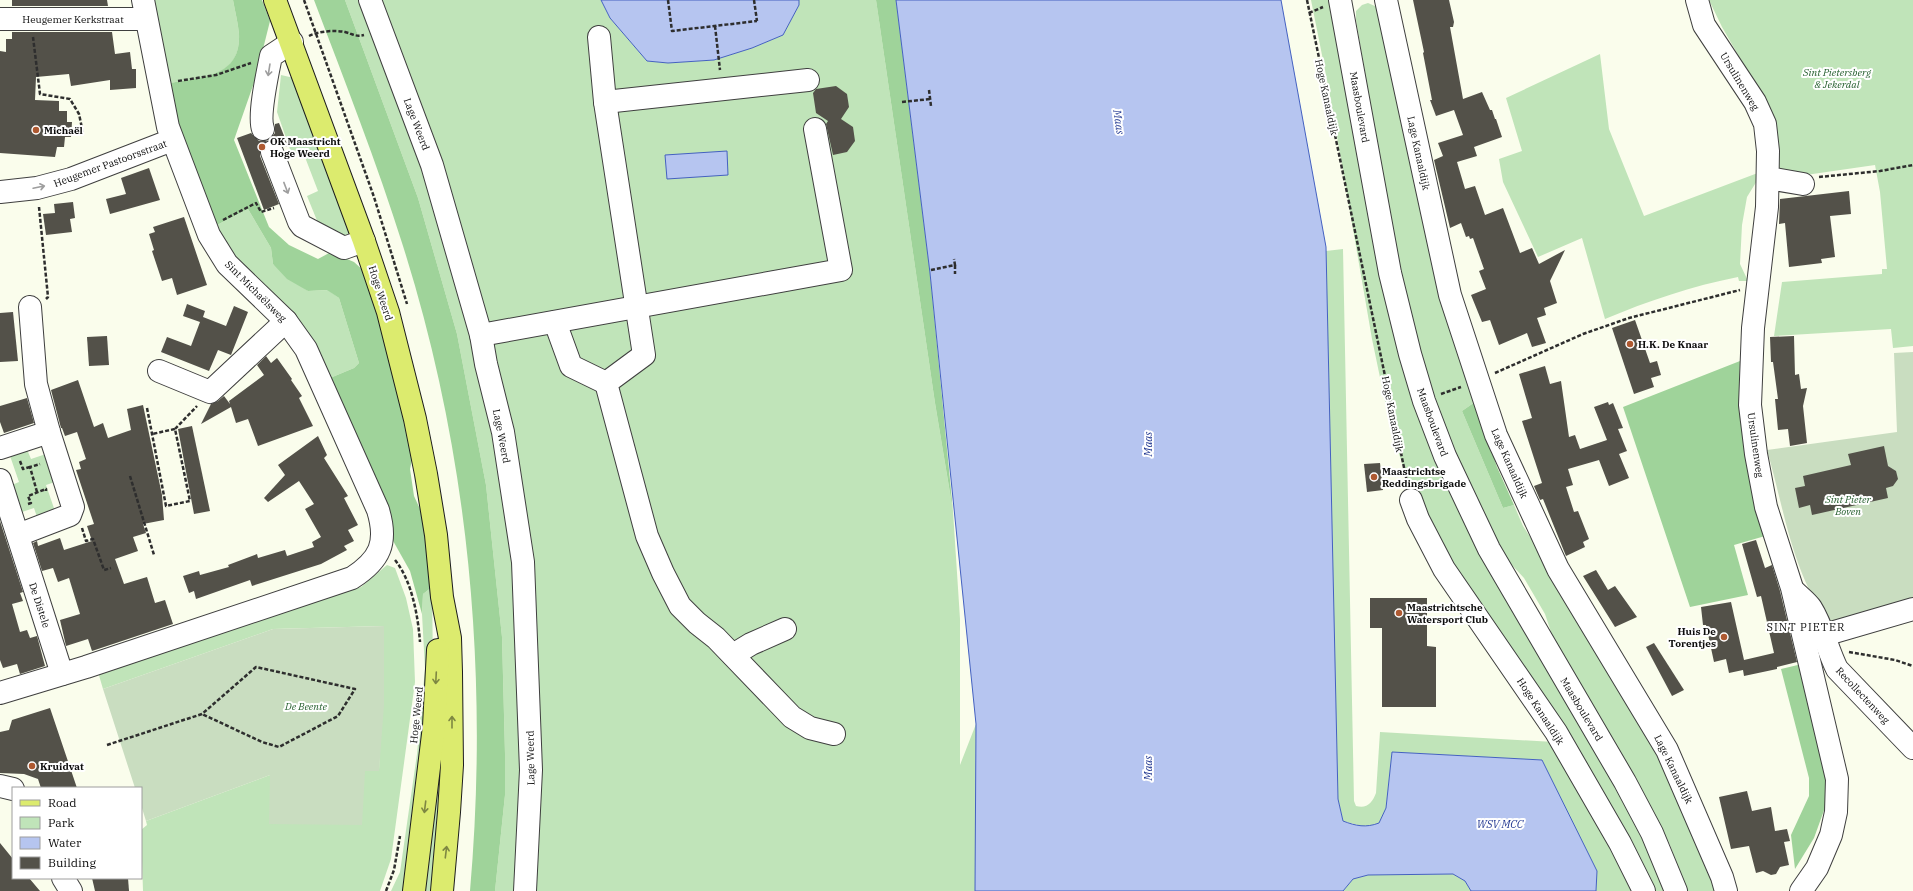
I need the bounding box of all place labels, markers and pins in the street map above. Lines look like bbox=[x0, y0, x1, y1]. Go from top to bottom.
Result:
place label: Michaël bbox=[44, 124, 83, 137]
marker: Michaël bbox=[31, 125, 41, 135]
place label: OK Maastricht Hoge Weerd bbox=[270, 135, 341, 160]
marker: OK Maastricht Hoge Weerd bbox=[257, 142, 267, 152]
place label: H.K. De Knaar bbox=[1638, 338, 1708, 351]
marker: H.K. De Knaar bbox=[1625, 339, 1635, 349]
place label: Maastrichtse Reddingsbrigade bbox=[1382, 465, 1467, 490]
marker: Maastrichtse Reddingsbrigade bbox=[1369, 472, 1379, 482]
place label: Maastrichtsche Watersport Club bbox=[1407, 601, 1488, 626]
marker: Maastrichtsche Watersport Club bbox=[1394, 608, 1404, 618]
place label: Huis De Torentjes bbox=[1669, 625, 1716, 650]
marker: Huis De Torentjes bbox=[1719, 632, 1729, 642]
place label: Kruidvat bbox=[40, 760, 84, 773]
marker: Kruidvat bbox=[27, 761, 37, 771]

